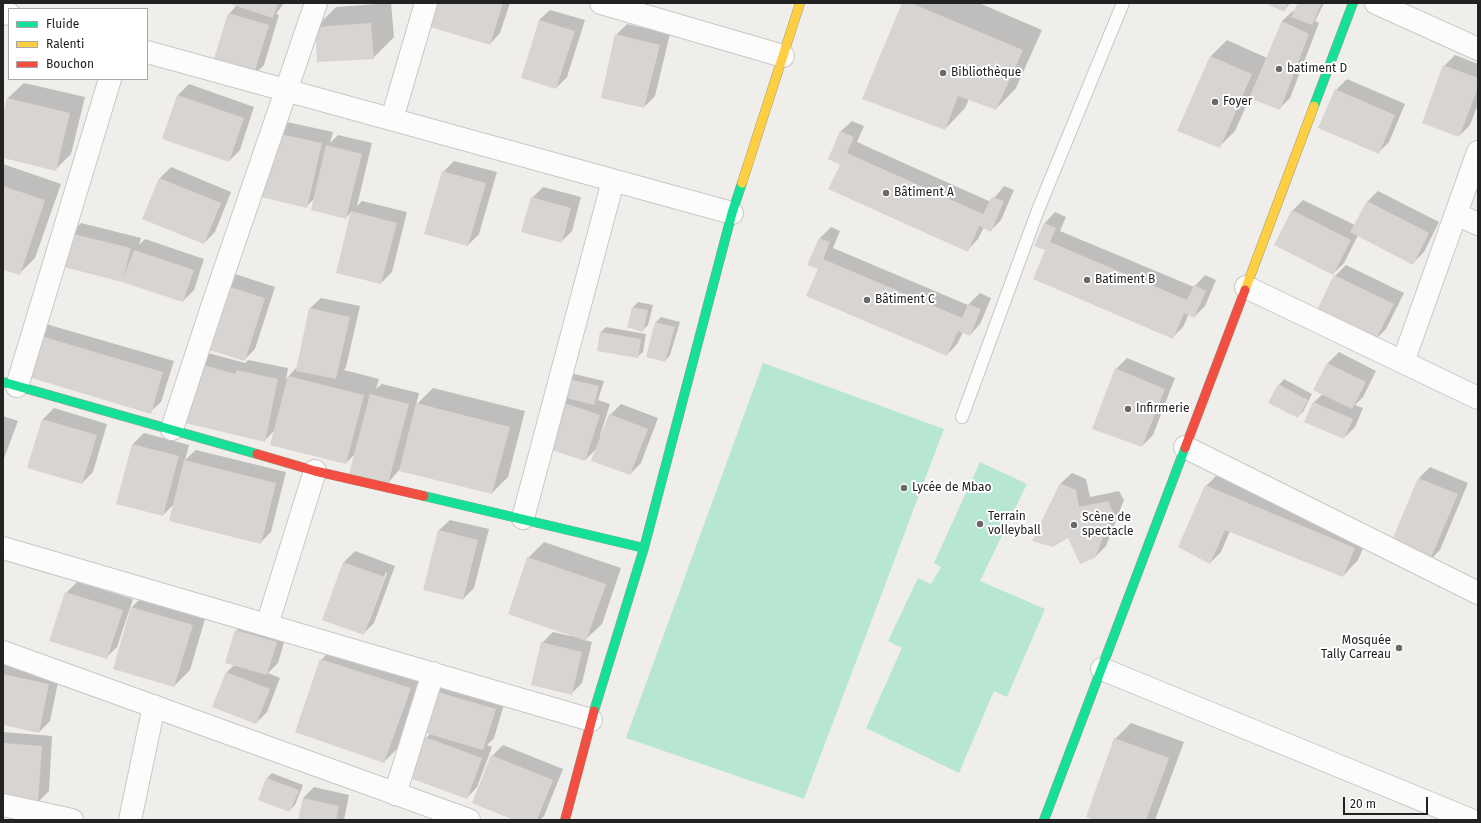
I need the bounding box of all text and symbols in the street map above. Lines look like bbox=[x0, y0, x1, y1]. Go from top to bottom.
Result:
legend bbox=[8, 8, 148, 80]
text: Fluide bbox=[46, 17, 79, 31]
text: Ralenti bbox=[46, 37, 84, 51]
text: Bouchon bbox=[46, 57, 94, 71]
place label: batiment D bbox=[1287, 62, 1347, 76]
marker: batiment D bbox=[1274, 64, 1284, 74]
place label: Bibliothèque bbox=[951, 66, 1021, 80]
marker: Bibliothèque bbox=[938, 68, 948, 78]
place label: Foyer bbox=[1223, 95, 1252, 109]
marker: Foyer bbox=[1210, 97, 1220, 107]
place label: Bâtiment A bbox=[894, 186, 954, 200]
marker: Bâtiment A bbox=[881, 188, 891, 198]
place label: Batiment B bbox=[1095, 273, 1155, 287]
marker: Batiment B bbox=[1082, 275, 1092, 285]
place label: Bâtiment C bbox=[875, 293, 935, 307]
marker: Bâtiment C bbox=[862, 295, 872, 305]
place label: Infirmerie bbox=[1136, 402, 1189, 416]
marker: Infirmerie bbox=[1123, 404, 1133, 414]
place label: Lycée de Mbao bbox=[912, 481, 992, 495]
marker: Lycée de Mbao bbox=[899, 483, 909, 493]
place label: Terrain volleyball bbox=[988, 510, 1041, 538]
place label: Scène de spectacle bbox=[1082, 511, 1134, 539]
marker: Terrain volleyball bbox=[975, 519, 985, 529]
marker: Scène de spectacle bbox=[1069, 520, 1079, 530]
place label: Mosquée Tally Carreau bbox=[1321, 634, 1391, 662]
marker: Mosquée Tally Carreau bbox=[1394, 643, 1404, 653]
scale bar bbox=[1345, 789, 1430, 815]
text: 20 m bbox=[1350, 797, 1376, 811]

